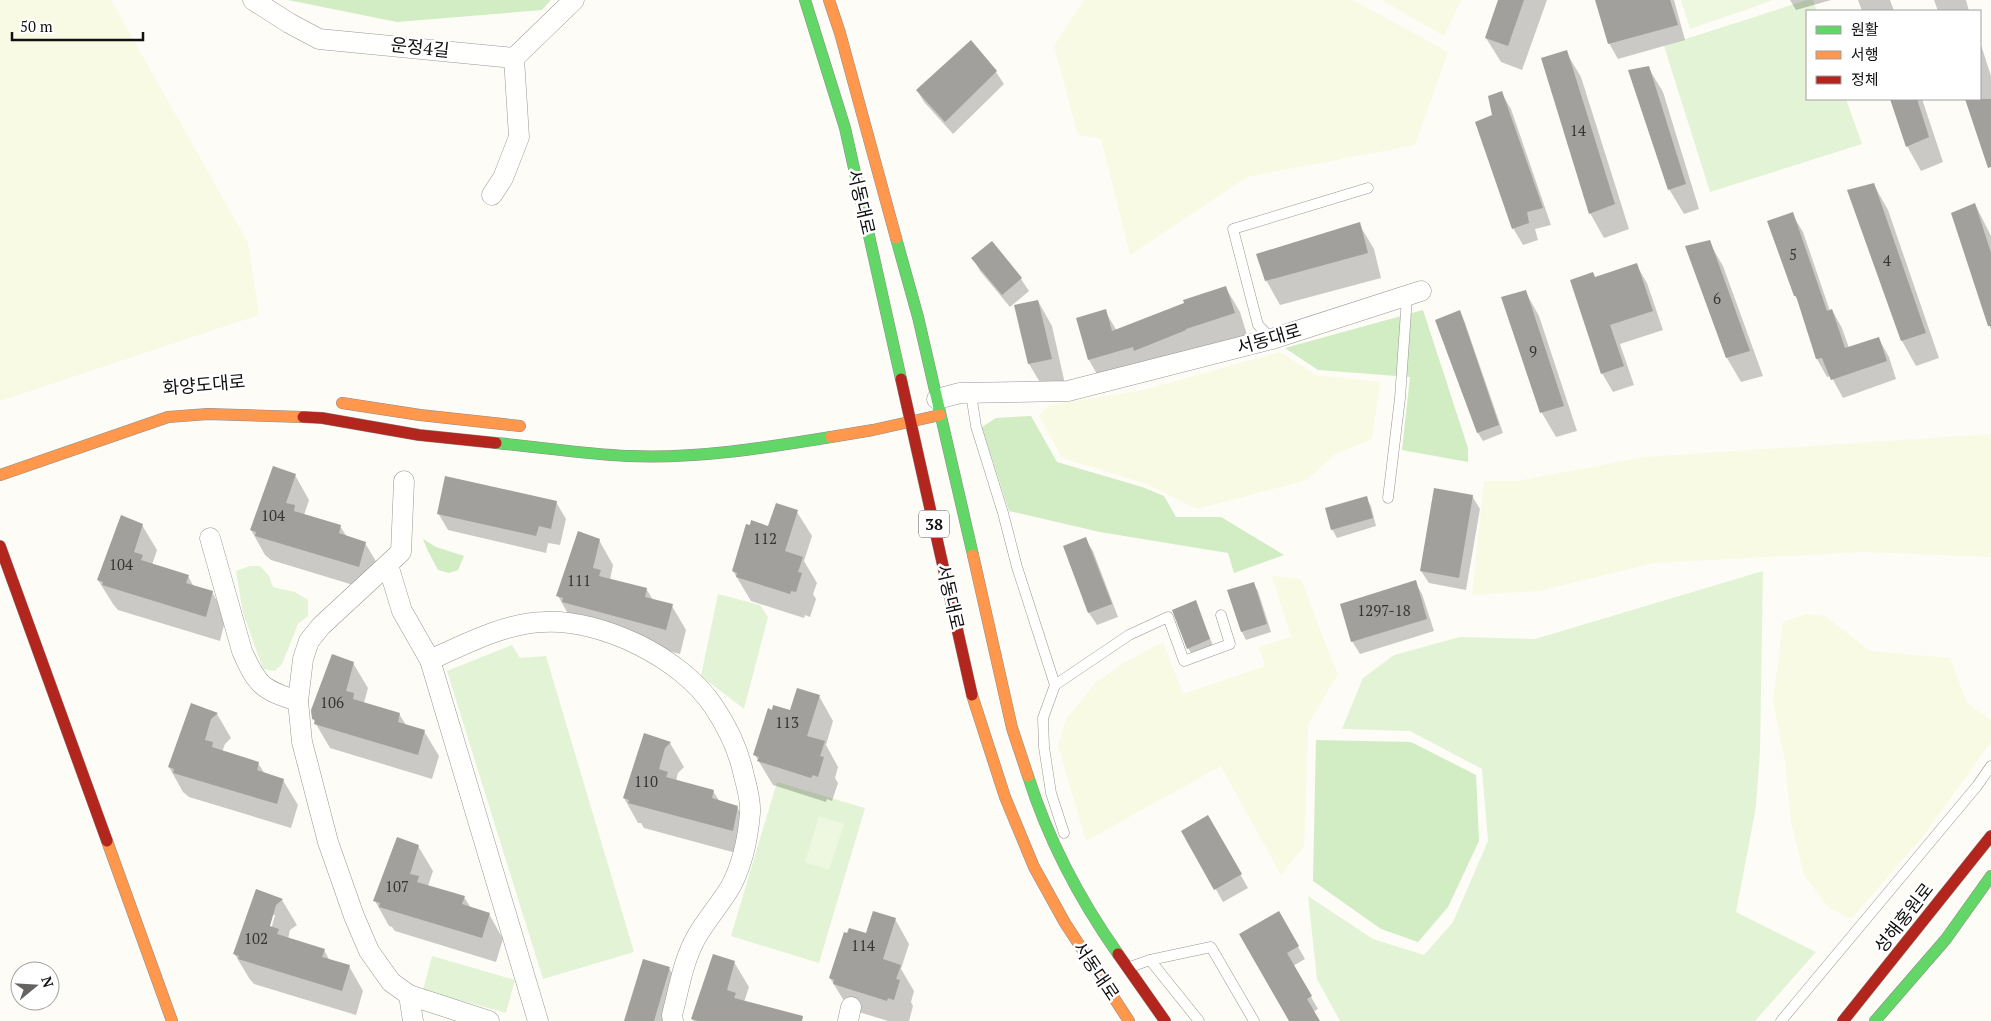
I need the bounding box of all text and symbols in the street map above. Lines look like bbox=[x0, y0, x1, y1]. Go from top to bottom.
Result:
scale bar bbox=[12, 10, 144, 42]
legend bbox=[1806, 10, 1981, 100]
text: 50 m bbox=[20, 16, 53, 36]
text: 원활 bbox=[1851, 19, 1879, 39]
street label: 운정4길 bbox=[389, 32, 451, 62]
text: 서행 bbox=[1851, 44, 1879, 64]
text: 정체 bbox=[1851, 69, 1879, 89]
house number: 14 bbox=[1570, 120, 1586, 140]
street label: 서동대로 bbox=[843, 167, 881, 237]
house number: 5 bbox=[1789, 244, 1797, 264]
house number: 4 bbox=[1883, 250, 1891, 270]
house number: 6 bbox=[1713, 288, 1721, 308]
street label: 서동대로 bbox=[1234, 317, 1304, 359]
house number: 9 bbox=[1529, 341, 1537, 361]
street label: 화양도대로 bbox=[162, 368, 246, 400]
house number: 104 bbox=[261, 505, 285, 525]
road number: 38 bbox=[919, 510, 949, 538]
house number: 112 bbox=[753, 528, 777, 548]
house number: 104 bbox=[109, 554, 133, 574]
street label: 서동대로 bbox=[932, 562, 970, 632]
house number: 111 bbox=[567, 570, 591, 590]
house number: 1297-18 bbox=[1357, 600, 1411, 620]
house number: 106 bbox=[320, 692, 344, 712]
house number: 113 bbox=[775, 712, 799, 732]
house number: 110 bbox=[634, 771, 658, 791]
house number: 107 bbox=[385, 876, 409, 896]
street label: 성해홍원로 bbox=[1868, 877, 1938, 957]
house number: 102 bbox=[244, 928, 268, 948]
house number: 114 bbox=[851, 935, 875, 955]
street label: 서동대로 bbox=[1068, 936, 1125, 1005]
north arrow bbox=[10, 961, 60, 1011]
text: N bbox=[37, 974, 59, 990]

